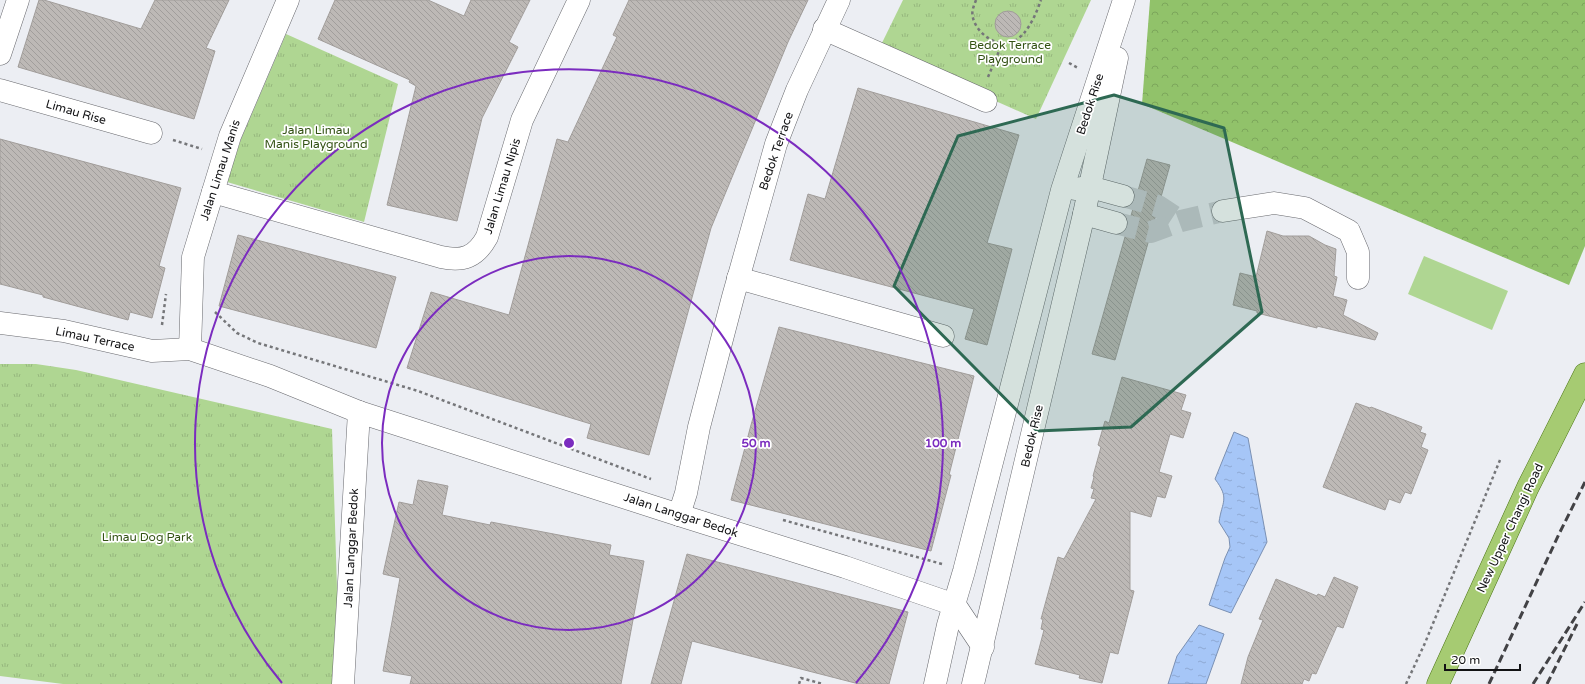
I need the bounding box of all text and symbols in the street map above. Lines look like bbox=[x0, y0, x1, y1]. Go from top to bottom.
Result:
park label: Bedok Terrace Playground bbox=[969, 38, 1051, 66]
street label: Bedok Rise bbox=[1074, 71, 1107, 136]
street label: Limau Rise bbox=[44, 97, 108, 127]
street label: Bedok Terrace bbox=[756, 110, 796, 192]
street label: Jalan Limau Manis bbox=[197, 118, 243, 222]
park label: Jalan Limau Manis Playground bbox=[265, 123, 367, 151]
street label: Jalan Limau Nipis bbox=[481, 136, 523, 236]
street label: Limau Terrace bbox=[54, 324, 136, 354]
street label: Bedok Rise bbox=[1018, 403, 1046, 469]
centre of rings bbox=[562, 436, 576, 450]
text: 50 m bbox=[741, 436, 771, 450]
text: 100 m bbox=[925, 436, 961, 450]
street label: New Upper Changi Road bbox=[1474, 461, 1546, 595]
street label: Jalan Langgar Bedok bbox=[341, 488, 361, 608]
street label: Jalan Langgar Bedok bbox=[622, 490, 740, 540]
park label: Limau Dog Park bbox=[102, 530, 193, 544]
scale bar bbox=[1445, 646, 1520, 672]
text: 20 m bbox=[1451, 653, 1480, 667]

